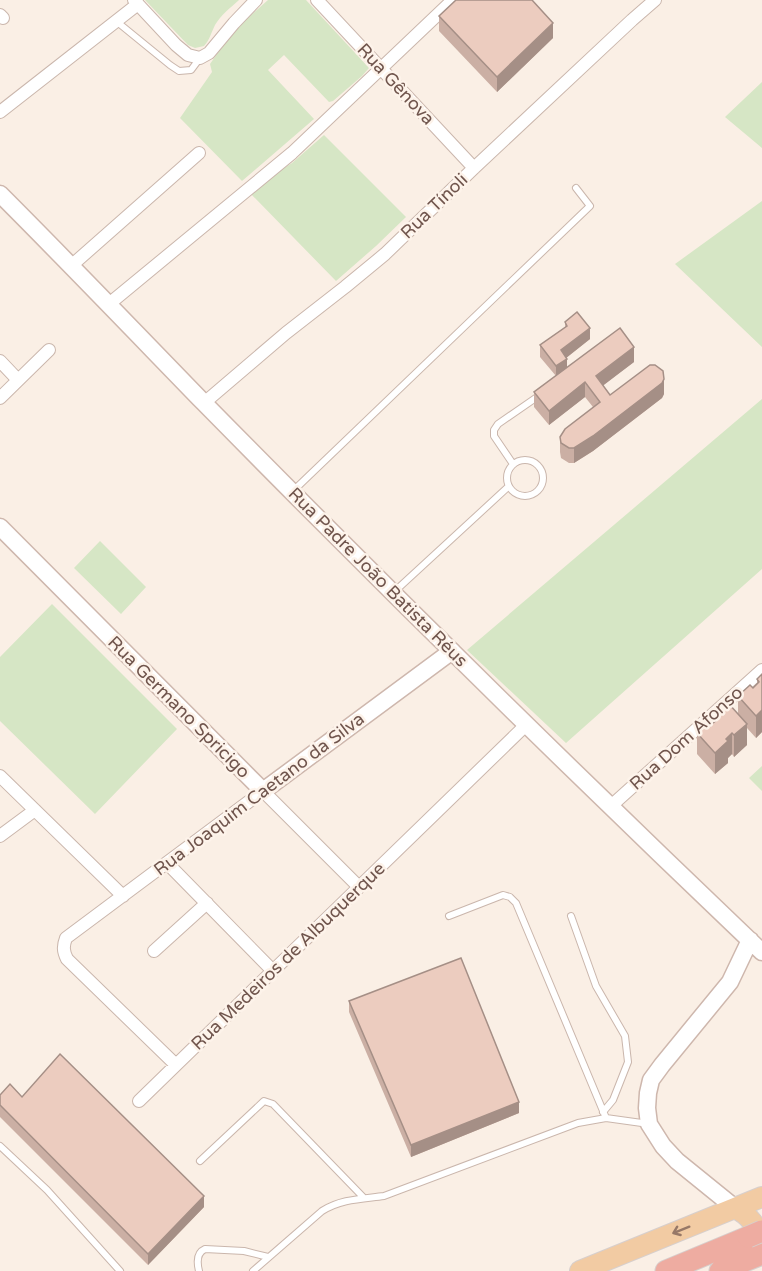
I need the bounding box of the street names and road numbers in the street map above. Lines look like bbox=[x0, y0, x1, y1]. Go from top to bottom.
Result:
street label: Rua Gênova bbox=[353, 39, 439, 129]
street label: Rua Tínoli bbox=[396, 169, 472, 243]
street label: Rua Padre João Batista Réus bbox=[284, 483, 472, 671]
street label: Rua Germano Spricigo bbox=[103, 631, 255, 783]
street label: Rua Dom Afonso bbox=[625, 681, 747, 795]
street label: Rua Joaquim Caetano da Silva bbox=[149, 708, 369, 880]
street label: Rua Medeiros de Albuquerque bbox=[187, 857, 389, 1055]

